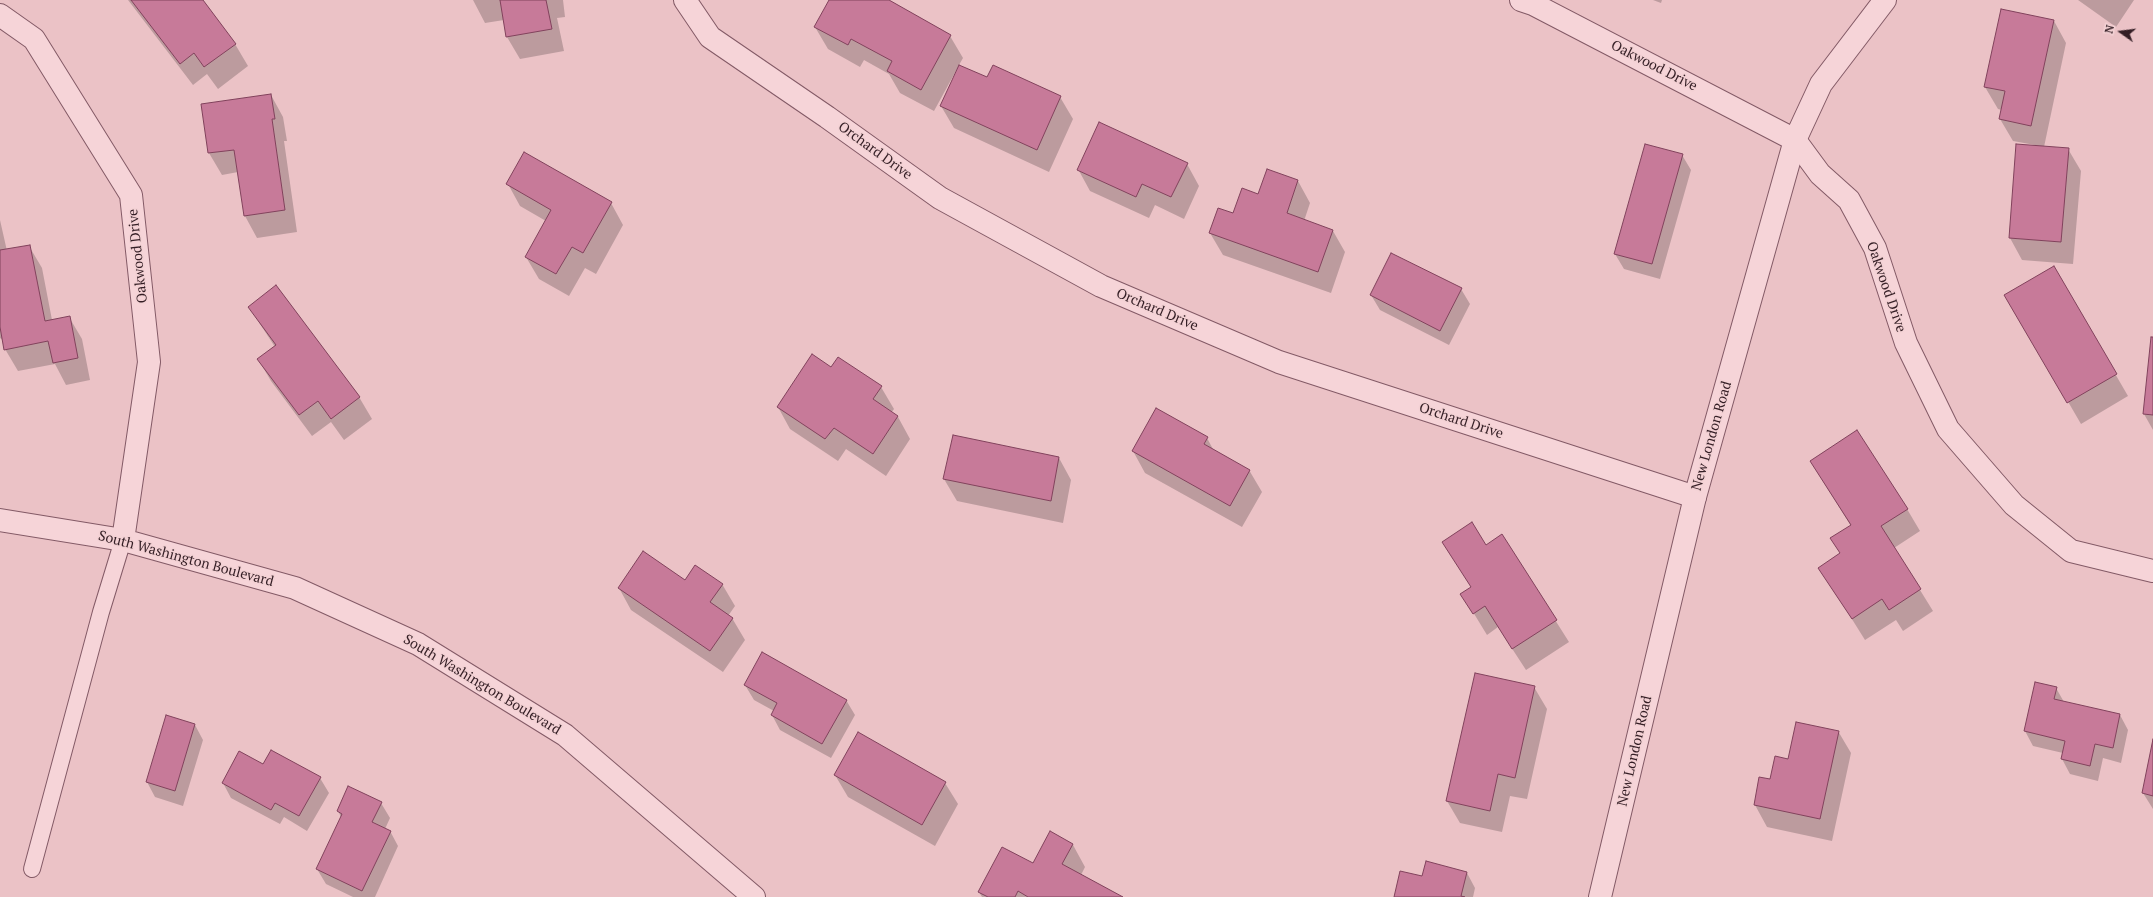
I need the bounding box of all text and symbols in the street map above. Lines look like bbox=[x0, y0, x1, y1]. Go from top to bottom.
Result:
north arrow bbox=[2101, 12, 2141, 52]
text: N bbox=[2102, 23, 2117, 35]
street label: Oakwood Drive bbox=[1608, 37, 1700, 95]
street label: Orchard Drive bbox=[835, 118, 915, 184]
street label: Oakwood Drive bbox=[125, 208, 151, 304]
street label: Oakwood Drive bbox=[1863, 239, 1909, 335]
street label: Orchard Drive bbox=[1113, 285, 1201, 335]
street label: New London Road bbox=[1688, 379, 1736, 493]
street label: Orchard Drive bbox=[1417, 399, 1505, 443]
street label: South Washington Boulevard bbox=[96, 527, 276, 591]
street label: South Washington Boulevard bbox=[400, 631, 564, 739]
street label: New London Road bbox=[1614, 694, 1656, 808]

